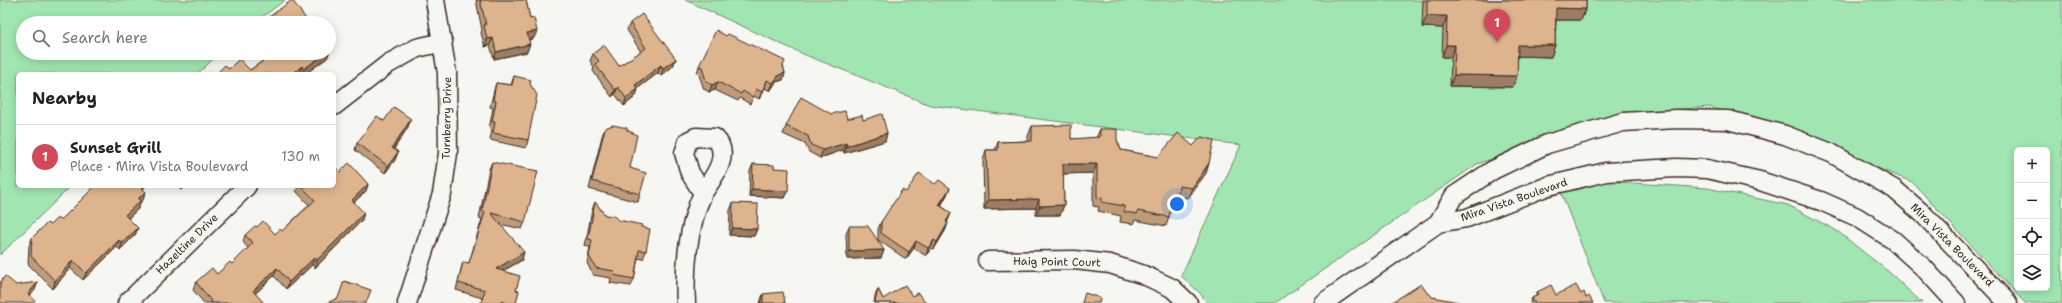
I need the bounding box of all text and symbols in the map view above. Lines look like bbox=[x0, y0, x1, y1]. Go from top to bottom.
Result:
pin: 1 bbox=[1484, 9, 1510, 42]
search box bbox=[16, 16, 336, 60]
icon: search bbox=[30, 27, 52, 49]
text: Search here bbox=[62, 28, 148, 48]
street label: Turnberry Drive bbox=[439, 77, 455, 159]
text: Nearby bbox=[32, 87, 97, 109]
text: Sunset Grill bbox=[70, 138, 161, 158]
map controls bbox=[2014, 147, 2050, 291]
button: + bbox=[2014, 147, 2050, 183]
text: 1 bbox=[42, 148, 48, 165]
text: 130 m bbox=[282, 148, 320, 165]
text: Place · Mira Vista Boulevard bbox=[70, 158, 248, 175]
street label: Mira Vista Boulevard bbox=[1459, 175, 1569, 225]
button: − bbox=[2014, 183, 2050, 219]
your location bbox=[1167, 194, 1187, 214]
street label: Mira Vista Boulevard bbox=[1907, 200, 1997, 290]
street label: Hazeltine Drive bbox=[152, 210, 222, 278]
button: locate bbox=[2014, 219, 2050, 255]
street label: Haig Point Court bbox=[1013, 254, 1101, 270]
button: layers bbox=[2014, 255, 2050, 291]

